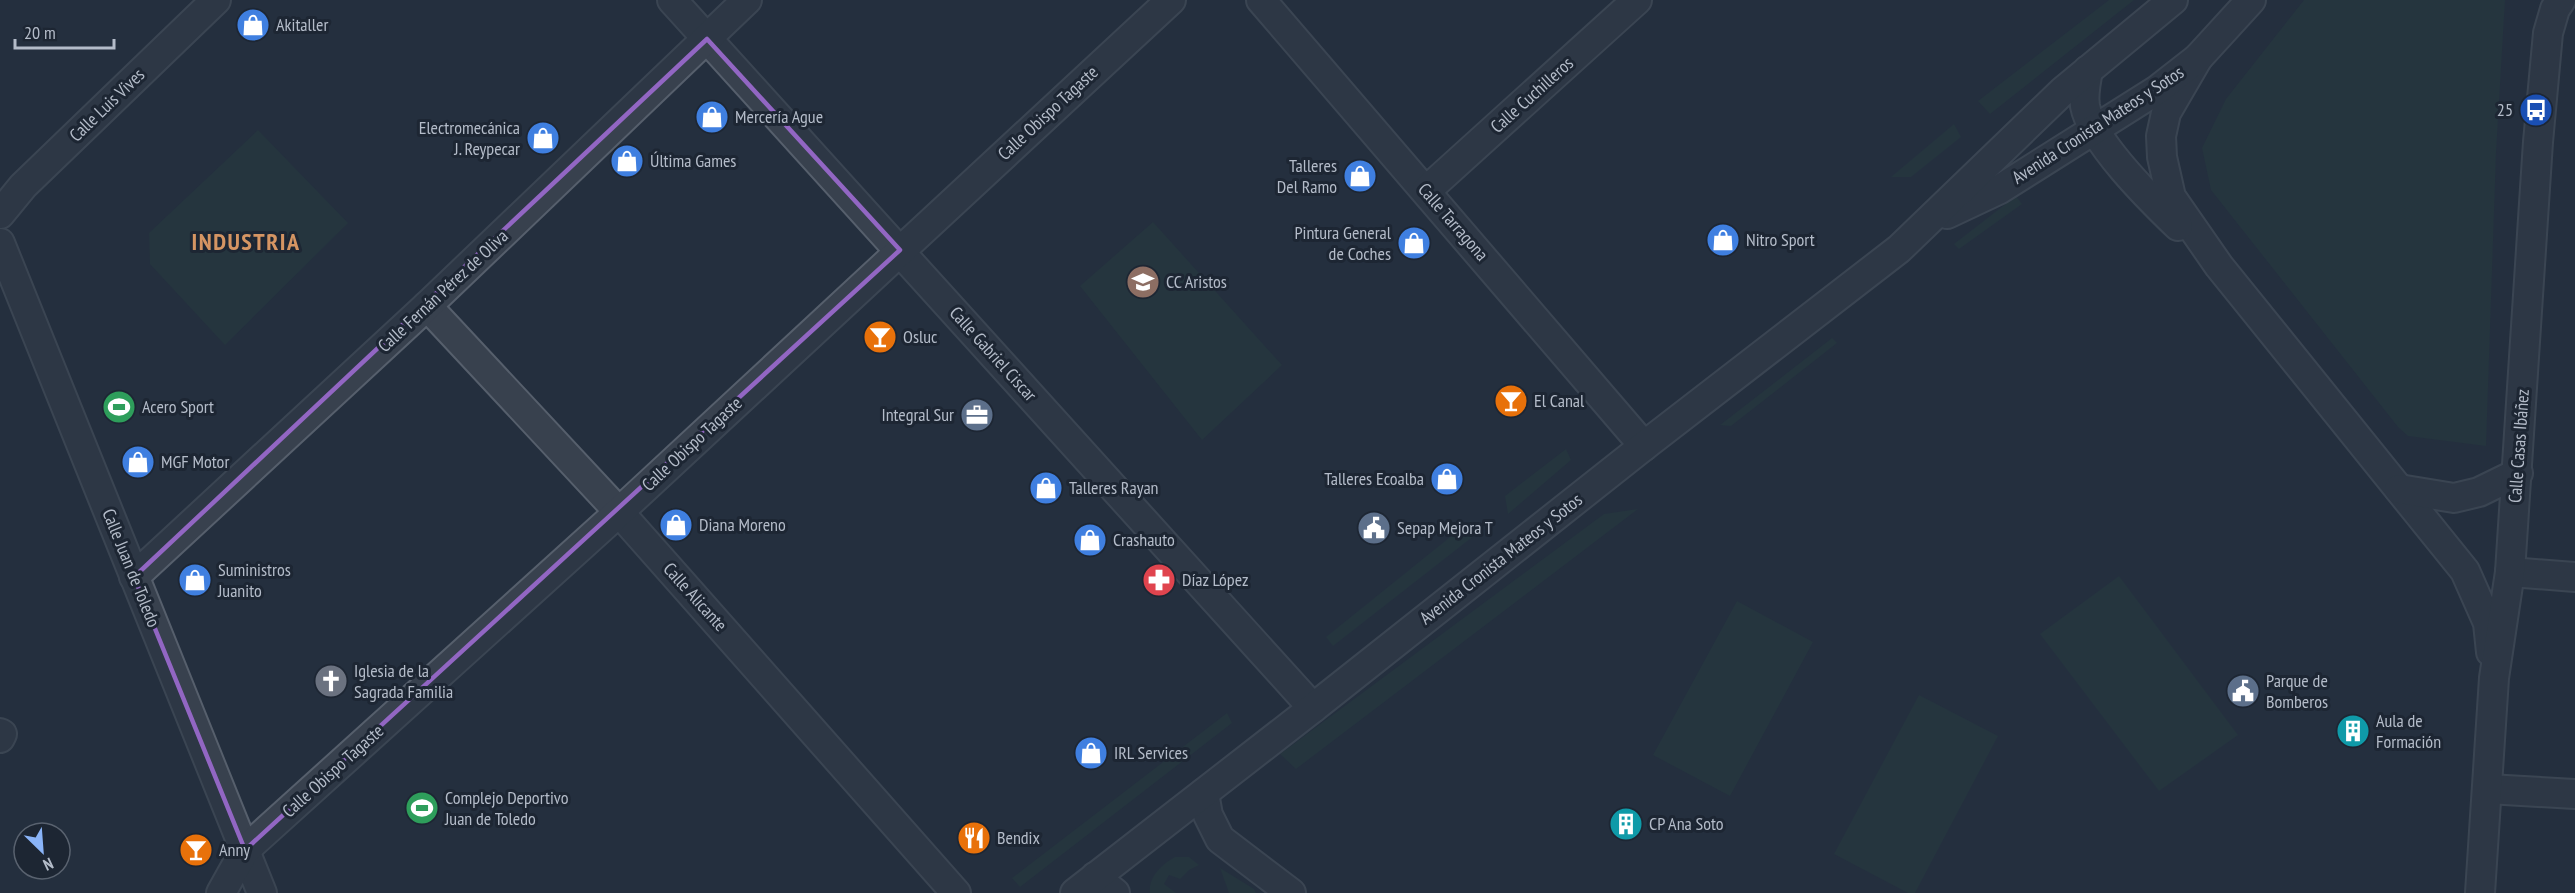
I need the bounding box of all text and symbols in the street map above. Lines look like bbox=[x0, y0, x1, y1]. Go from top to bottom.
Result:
shop icon: Akitaller bbox=[235, 7, 271, 43]
scale bar bbox=[15, 12, 114, 50]
place label: Akitaller bbox=[276, 13, 328, 36]
text: 20 m bbox=[24, 21, 56, 44]
street label: Calle Cuchilleros bbox=[1486, 51, 1578, 138]
street label: Calle Obispo Tagaste bbox=[993, 60, 1102, 165]
street label: Avenida Cronista Mateos y Sotos bbox=[2008, 60, 2188, 189]
street label: Calle Luis Vives bbox=[64, 63, 149, 146]
bus stop icon: 25 bbox=[2518, 92, 2554, 128]
place label: 25 bbox=[2497, 98, 2513, 121]
shop icon: Mercería Ague bbox=[694, 99, 730, 135]
place label: Mercería Ague bbox=[735, 105, 823, 128]
place label: Electromecánica J. Reypecar bbox=[419, 116, 520, 160]
shop icon: Electromecánica J. Reypecar bbox=[525, 120, 561, 156]
shop icon: Última Games bbox=[609, 143, 645, 179]
place label: Última Games bbox=[650, 149, 736, 172]
place label: Talleres Del Ramo bbox=[1277, 154, 1337, 198]
shop icon: Talleres Del Ramo bbox=[1342, 158, 1378, 194]
street label: Calle Tarragona bbox=[1413, 178, 1493, 265]
place label: Pintura General de Coches bbox=[1294, 221, 1392, 265]
shop icon: Nitro Sport bbox=[1705, 222, 1741, 258]
street label: Calle Fernán Pérez de Oliva bbox=[373, 224, 513, 357]
shop icon: Pintura General de Coches bbox=[1396, 225, 1432, 261]
district label: INDUSTRIA bbox=[191, 226, 301, 257]
place label: Nitro Sport bbox=[1746, 228, 1815, 251]
school or university icon: CC Aristos bbox=[1125, 264, 1161, 300]
place label: CC Aristos bbox=[1166, 270, 1227, 293]
street label: Calle Gabriel Ciscar bbox=[945, 301, 1042, 406]
bar icon: Osluc bbox=[862, 319, 898, 355]
place label: Osluc bbox=[903, 325, 938, 348]
bar icon: El Canal bbox=[1493, 383, 1529, 419]
street label: Calle Casas Ibáñez bbox=[2503, 388, 2534, 504]
sports icon: Acero Sport bbox=[101, 389, 137, 425]
place label: El Canal bbox=[1534, 389, 1585, 412]
street label: Calle Obispo Tagaste bbox=[637, 391, 746, 496]
place label: Acero Sport bbox=[142, 395, 214, 418]
office icon: Integral Sur bbox=[959, 397, 995, 433]
place label: Integral Sur bbox=[881, 403, 954, 426]
shop icon: MGF Motor bbox=[120, 444, 156, 480]
place label: MGF Motor bbox=[161, 450, 229, 473]
shop icon: Talleres Ecoalba bbox=[1429, 461, 1465, 497]
place label: Talleres Ecoalba bbox=[1324, 467, 1424, 490]
shop icon: Talleres Rayan bbox=[1028, 470, 1064, 506]
place label: Talleres Rayan bbox=[1069, 476, 1159, 499]
street label: Avenida Cronista Mateos y Sotos bbox=[1415, 488, 1587, 629]
street label: Calle Juan de Toledo bbox=[97, 505, 166, 631]
shop icon: Diana Moreno bbox=[658, 507, 694, 543]
public building icon: Sepap Mejora T bbox=[1356, 510, 1392, 546]
place label: Diana Moreno bbox=[699, 513, 786, 536]
place label: Sepap Mejora T bbox=[1397, 516, 1493, 539]
shop icon: Crashauto bbox=[1072, 522, 1108, 558]
place label: Crashauto bbox=[1113, 528, 1175, 551]
street label: Calle Alicante bbox=[658, 557, 732, 636]
place label: Suministros Juanito bbox=[217, 558, 291, 602]
shop icon: Suministros Juanito bbox=[177, 562, 213, 598]
pharmacy icon: Díaz López bbox=[1141, 562, 1177, 598]
place label: Díaz López bbox=[1182, 568, 1248, 591]
place label: Iglesia de la Sagrada Familia bbox=[354, 659, 453, 703]
church icon: Iglesia de la Sagrada Familia bbox=[313, 663, 349, 699]
place label: Parque de Bomberos bbox=[2266, 669, 2328, 713]
public building icon: Parque de Bomberos bbox=[2225, 673, 2261, 709]
place label: Aula de Formación bbox=[2376, 709, 2441, 753]
building icon: Aula de Formación bbox=[2335, 713, 2371, 749]
street label: Calle Obispo Tagaste bbox=[277, 719, 388, 822]
shop icon: IRL Services bbox=[1073, 735, 1109, 771]
place label: IRL Services bbox=[1114, 741, 1188, 764]
place label: Complejo Deportivo Juan de Toledo bbox=[444, 786, 569, 830]
sports icon: Complejo Deportivo Juan de Toledo bbox=[404, 790, 440, 826]
building icon: CP Ana Soto bbox=[1608, 806, 1644, 842]
place label: CP Ana Soto bbox=[1649, 812, 1724, 835]
restaurant icon: Bendix bbox=[956, 820, 992, 856]
north arrow bbox=[12, 821, 72, 881]
place label: Bendix bbox=[997, 826, 1041, 849]
bar icon: Anny bbox=[178, 832, 214, 868]
place label: Anny bbox=[219, 838, 250, 861]
text: N bbox=[40, 854, 56, 875]

